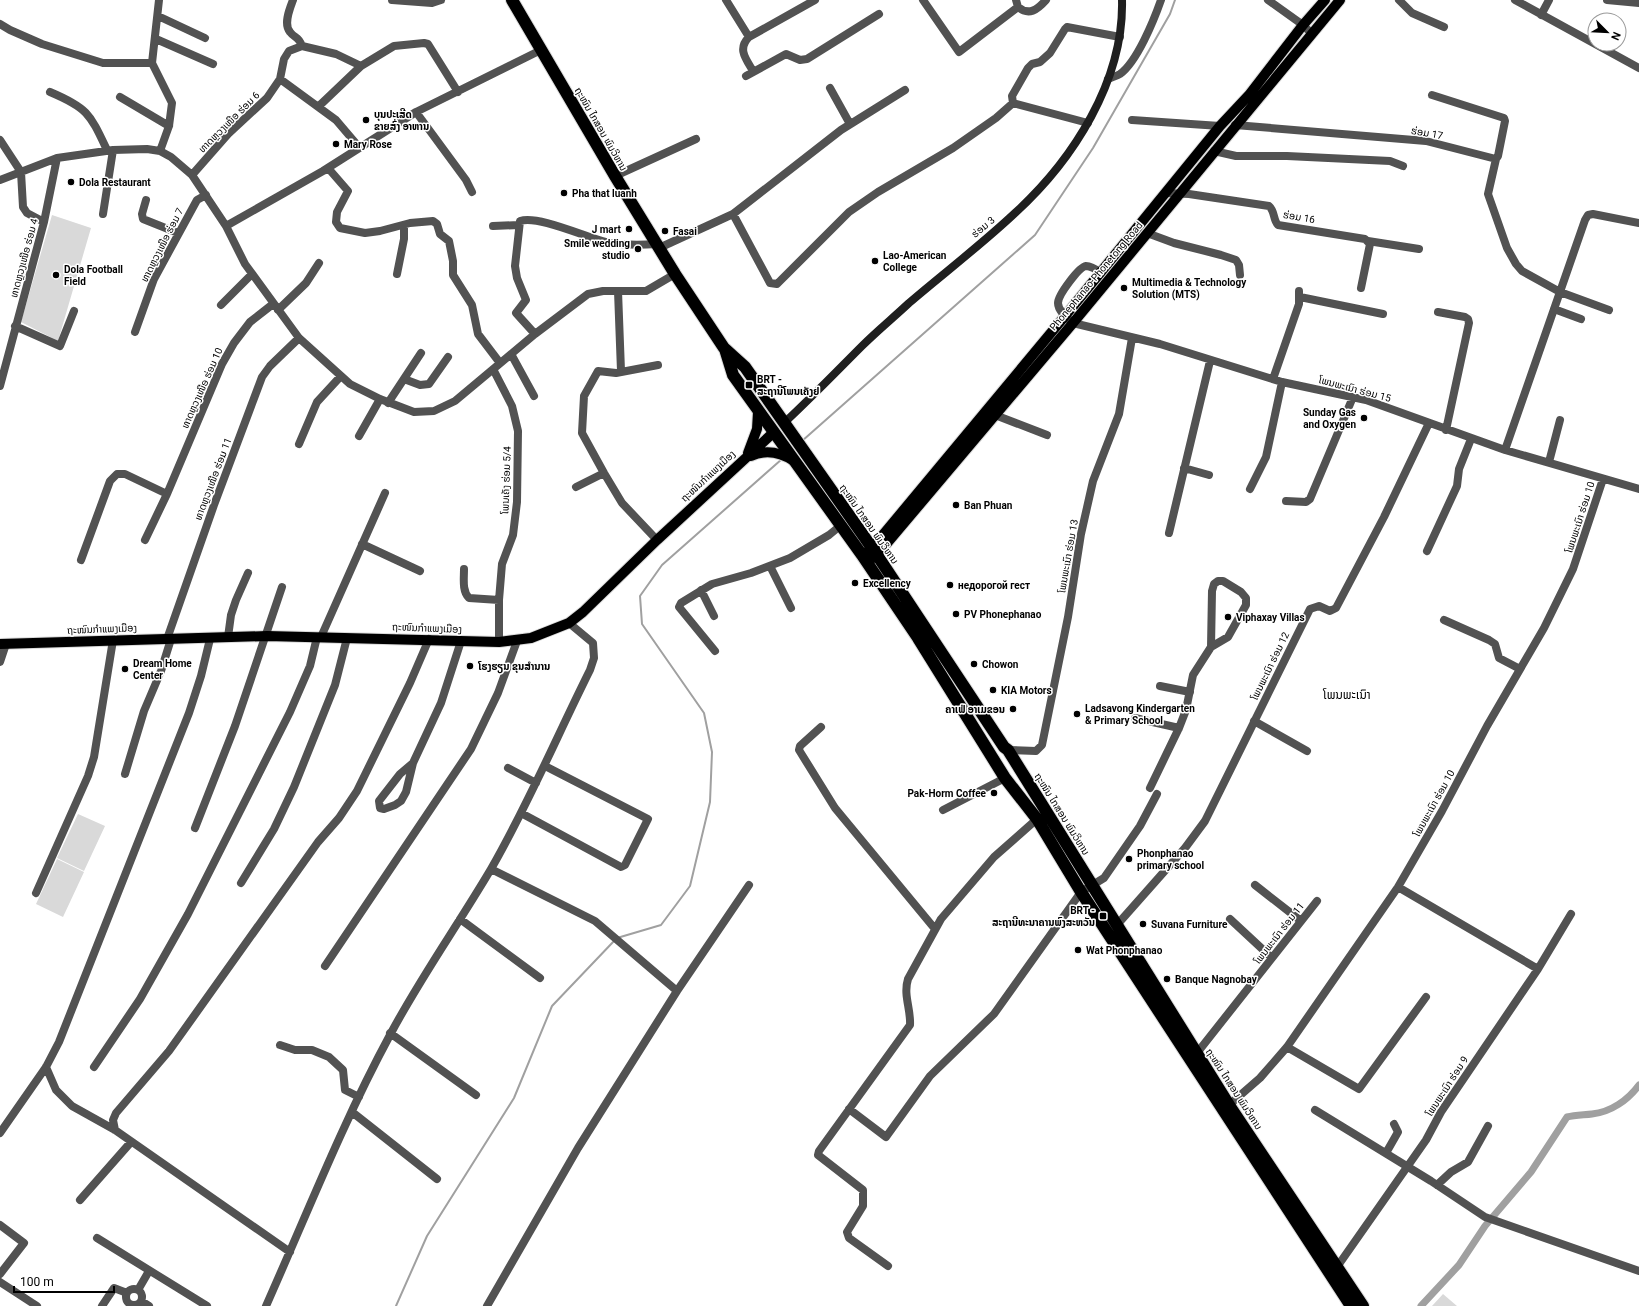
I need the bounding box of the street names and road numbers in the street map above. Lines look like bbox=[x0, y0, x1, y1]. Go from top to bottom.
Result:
street label: ຖະໜົນ ໄກສອນ ພົມວິຫານ bbox=[573, 85, 629, 173]
street label: ທາດຫຼວງເໜືອ ຮ່ອມ 6 bbox=[196, 88, 263, 155]
street label: ຮ່ອມ 17 bbox=[1410, 125, 1444, 141]
street label: ທາດຫຼວງເໜືອ ຮ່ອມ 7 bbox=[138, 205, 186, 284]
street label: ຮ່ອມ 16 bbox=[1282, 209, 1316, 225]
street label: ຮ່ອມ 3 bbox=[969, 214, 997, 240]
street label: ທາດຫຼວງເໜືອ ຮ່ອມ 4 bbox=[7, 217, 41, 299]
street label: Phonephanao-Phonetong Road bbox=[1047, 220, 1145, 332]
street label: ທາດຫຼວງເໜືອ ຮ່ອມ 10 bbox=[178, 345, 226, 430]
street label: ໂພນພະເນົາ ຮ່ອມ 15 bbox=[1317, 374, 1393, 404]
street label: ທາດຫຼວງເໜືອ ຮ່ອມ 11 bbox=[191, 436, 235, 522]
street label: ໂພນເຄັງ ຮ່ອມ 5/4 bbox=[499, 446, 513, 515]
street label: ຖະໜົນກຳແພງເມືອງ bbox=[678, 447, 737, 504]
street label: ໂພນພະເນົາ ຮ່ອມ 10 bbox=[1563, 480, 1597, 555]
street label: ຖະໜົນ ໄກສອນ ພົມວິຫານ bbox=[837, 482, 901, 566]
street label: ໂພນພະເນົາ ຮ່ອມ 13 bbox=[1056, 519, 1080, 594]
street label: ຖະໜົນກຳແພງເມືອງ bbox=[392, 620, 462, 635]
street label: ຖະໜົນກຳແພງເມືອງ bbox=[67, 621, 137, 636]
street label: ໂພນພະເນົາ ຮ່ອມ 12 bbox=[1248, 630, 1291, 703]
street label: ໂພນພະເນົາ ຮ່ອມ 10 bbox=[1411, 768, 1457, 839]
street label: ຖະໜົນ ໄກສອນ ພົມວິຫານ bbox=[1032, 771, 1092, 857]
street label: ໂພນພະເນົາ ຮ່ອມ 11 bbox=[1251, 900, 1306, 966]
street label: ຖະໜົນ ໄກສອນ ພົມວິຫານ bbox=[1204, 1046, 1264, 1132]
street label: ໂພນພະເນົາ ຮ່ອມ 9 bbox=[1423, 1054, 1470, 1119]

